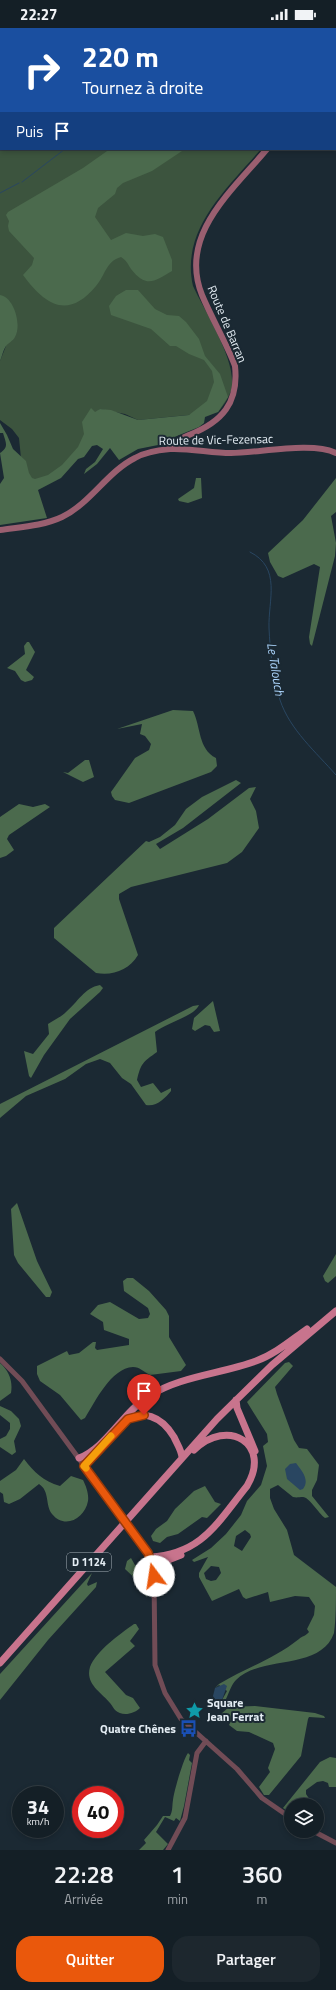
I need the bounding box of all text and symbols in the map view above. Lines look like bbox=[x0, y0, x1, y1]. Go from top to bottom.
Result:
text: 22:27 bbox=[20, 3, 57, 26]
text: 220 m bbox=[82, 35, 159, 78]
icon: right bbox=[16, 44, 68, 96]
text: Tournez à droite bbox=[82, 74, 203, 101]
text: Puis bbox=[16, 120, 43, 143]
icon: arrive bbox=[51, 120, 73, 142]
street label: Route de Barran bbox=[203, 282, 252, 365]
street label: Route de Vic-Fezensac bbox=[159, 429, 273, 450]
water label: Le Talouch bbox=[262, 641, 290, 697]
pin bbox=[127, 1374, 161, 1415]
icon: arrive bbox=[133, 1380, 155, 1402]
road number: D 1124 bbox=[67, 1553, 111, 1571]
position arrow bbox=[133, 1555, 175, 1597]
place label: Square Jean Ferrat bbox=[207, 1693, 264, 1726]
place icon: Square Jean Ferrat bbox=[184, 1700, 204, 1720]
place label: Quatre Chênes bbox=[100, 1719, 176, 1738]
bus stop icon: Quatre Chênes bbox=[179, 1719, 199, 1739]
speed limit sign: 40 bbox=[72, 1786, 124, 1838]
text: 34 bbox=[27, 1791, 49, 1822]
map controls bbox=[284, 1798, 324, 1838]
button: layers bbox=[284, 1798, 324, 1838]
text: km/h bbox=[27, 1814, 49, 1829]
text: 22:28 bbox=[54, 1856, 113, 1892]
text: 1 bbox=[171, 1856, 184, 1892]
text: 360 bbox=[242, 1856, 282, 1892]
text: Arrivée bbox=[64, 1889, 103, 1909]
text: min bbox=[167, 1889, 188, 1909]
text: m bbox=[257, 1889, 267, 1909]
button: Quitter bbox=[16, 1936, 164, 1982]
button: Partager bbox=[172, 1936, 320, 1982]

